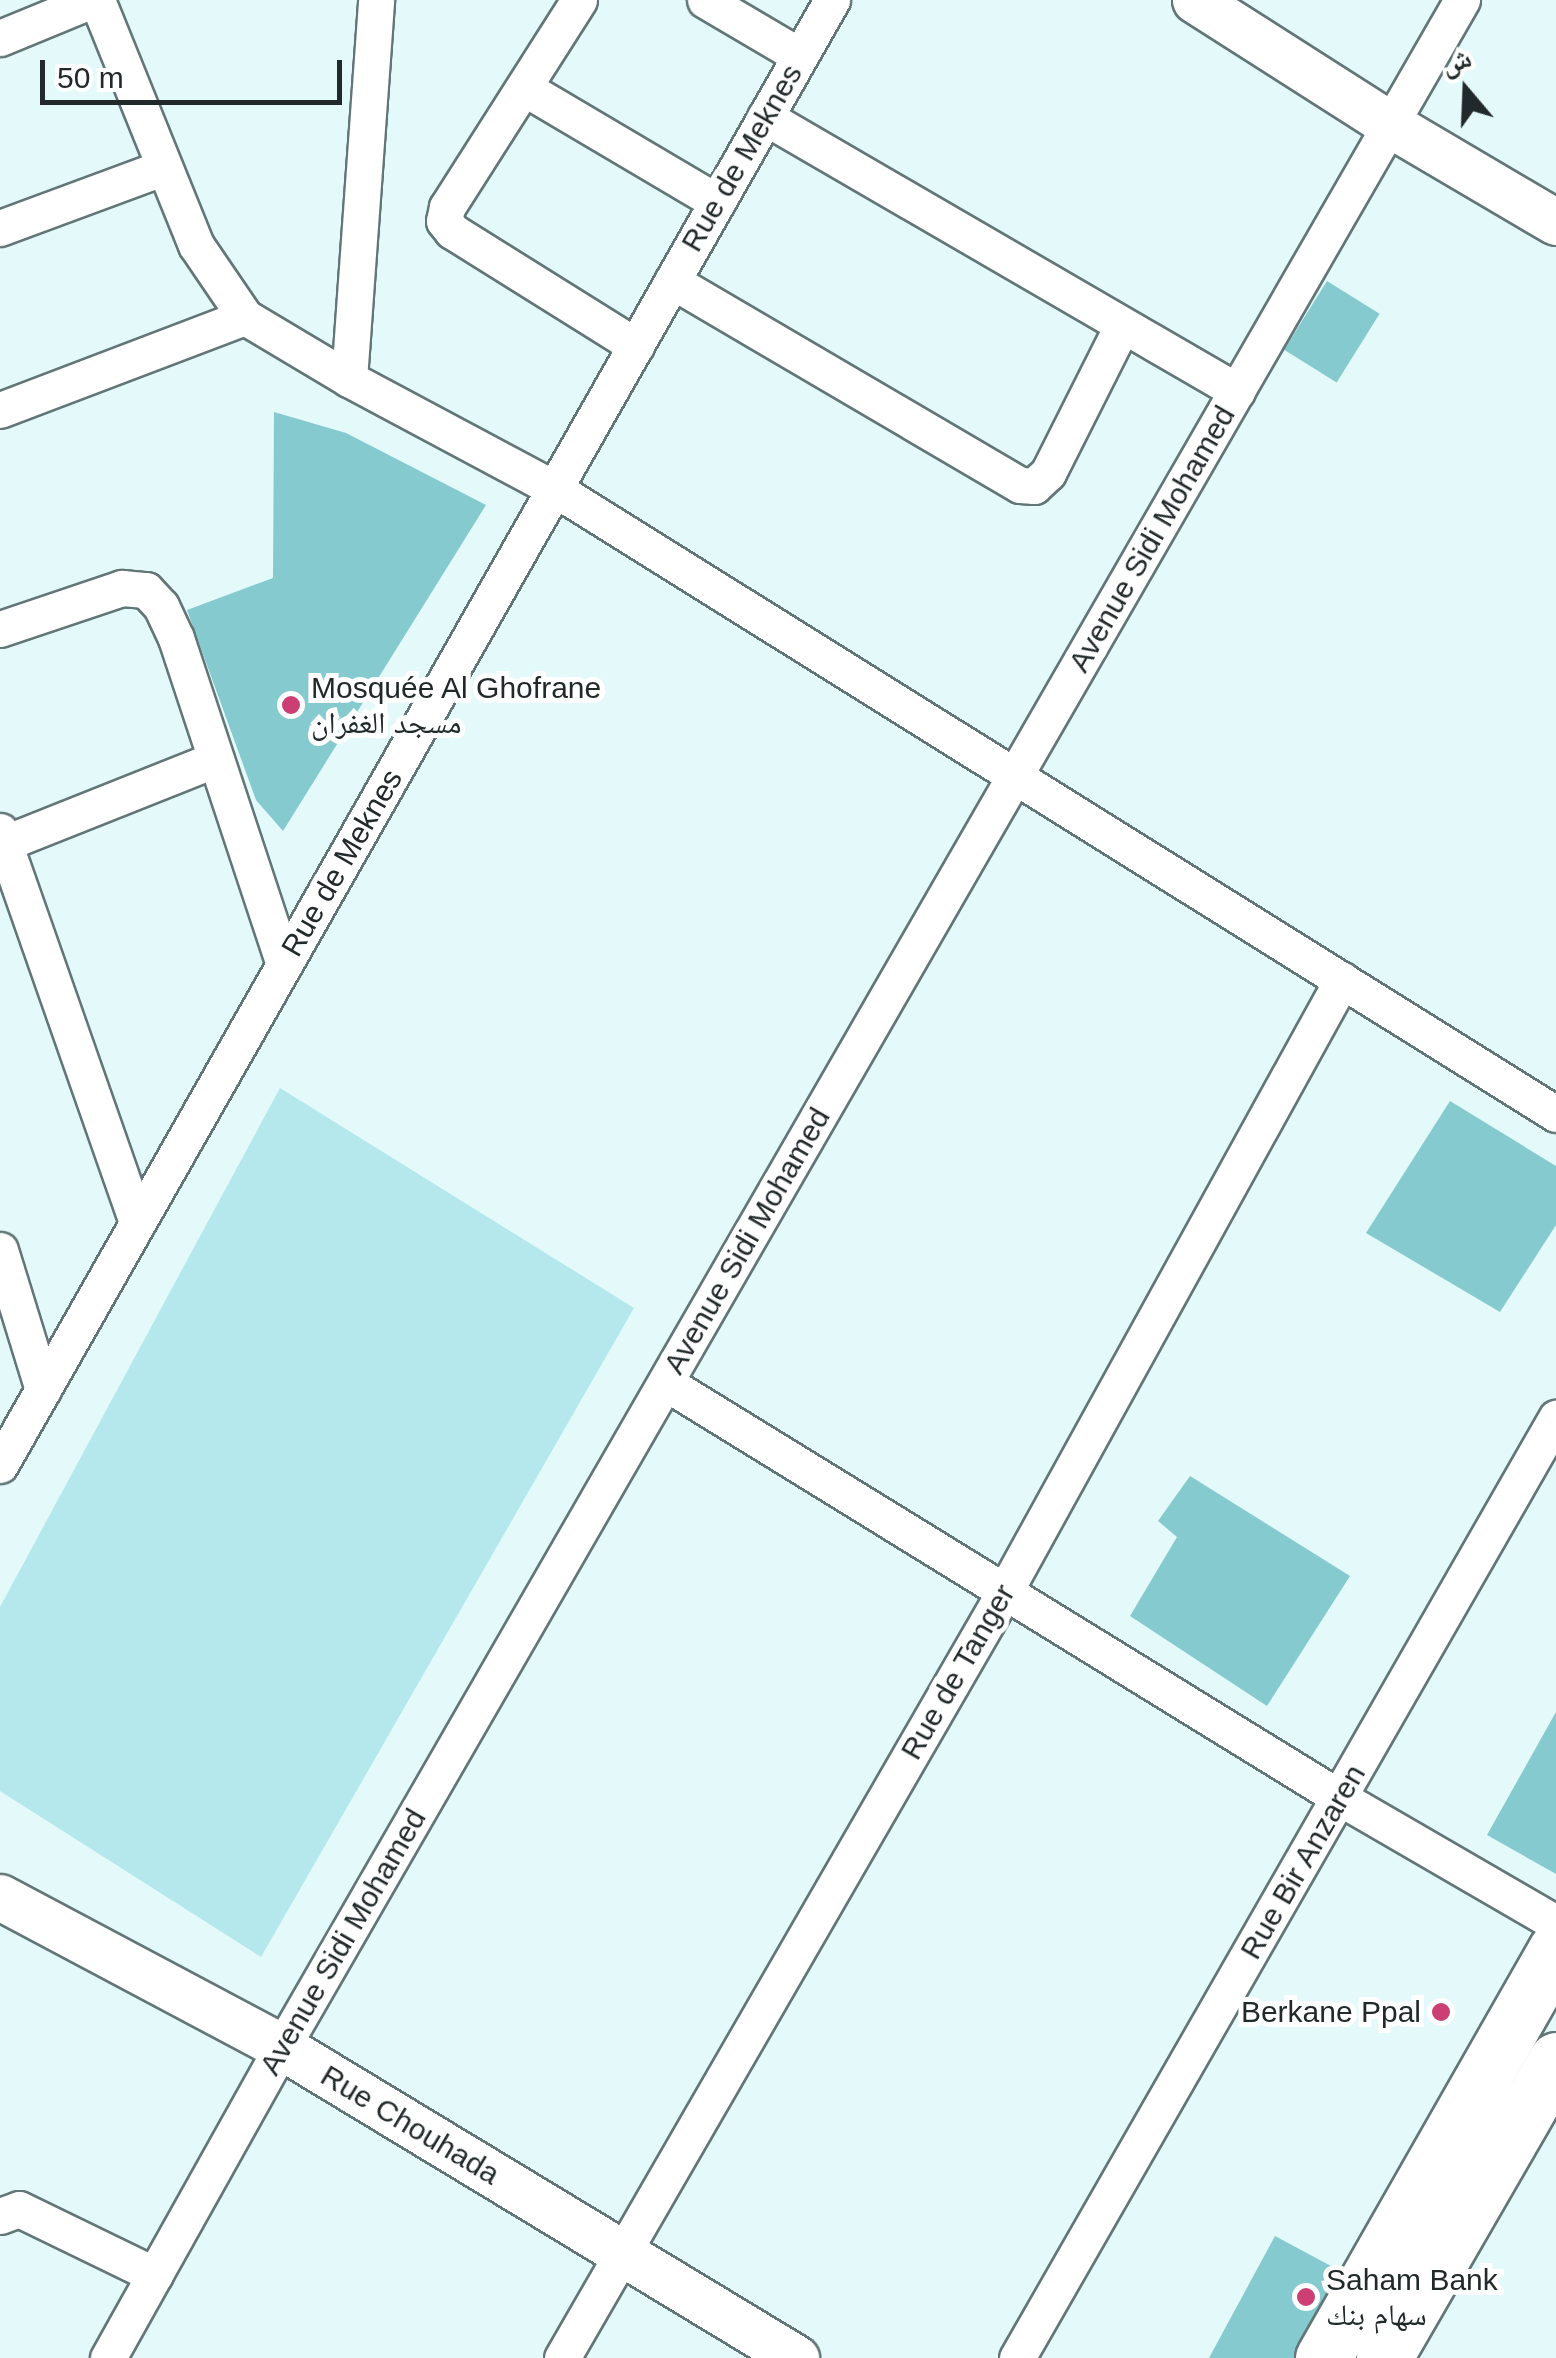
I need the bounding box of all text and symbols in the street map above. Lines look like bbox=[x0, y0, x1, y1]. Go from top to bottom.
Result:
scale bar bbox=[45, 40, 348, 102]
north arrow bbox=[1416, 40, 1516, 140]
text: ش bbox=[1437, 42, 1475, 81]
street label: Rue de Meknes bbox=[674, 58, 810, 258]
text: 50 m bbox=[57, 61, 124, 94]
street label: Avenue Sidi Mohamed bbox=[1061, 400, 1243, 678]
place label: Mosquée Al Ghofrane مسجد الغفران bbox=[311, 670, 603, 740]
marker: Mosquée Al Ghofrane مسجد الغفران bbox=[280, 694, 302, 716]
street label: Rue de Meknes bbox=[274, 763, 410, 963]
street label: Avenue Sidi Mohamed bbox=[656, 1102, 838, 1380]
street label: Rue de Tanger bbox=[893, 1578, 1023, 1766]
street label: Rue Bir Anzaren bbox=[1232, 1758, 1374, 1966]
street label: Avenue Sidi Mohamed bbox=[252, 1803, 434, 2081]
place label: Berkane Ppal bbox=[1241, 1994, 1421, 2030]
marker: Berkane Ppal bbox=[1430, 2001, 1452, 2023]
street label: Rue Chouhada bbox=[314, 2058, 506, 2192]
place label: Saham Bank سهام بنك bbox=[1326, 2262, 1498, 2332]
marker: Saham Bank سهام بنك bbox=[1295, 2286, 1317, 2308]

